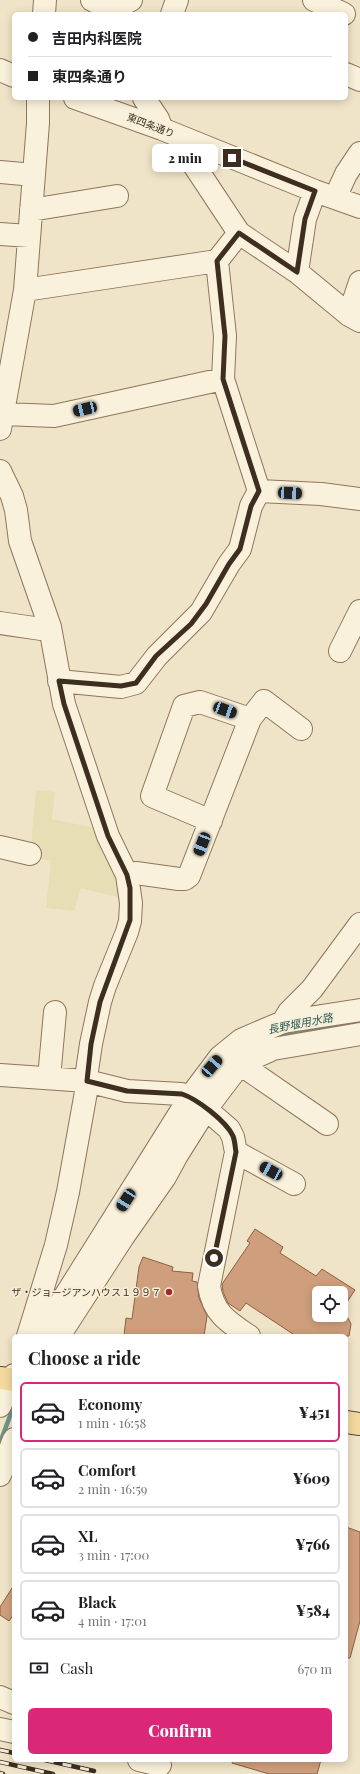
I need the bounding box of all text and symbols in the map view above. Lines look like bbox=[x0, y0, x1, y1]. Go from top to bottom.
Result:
text: 吉田内科医院 bbox=[52, 28, 142, 48]
text: 東四条通り bbox=[52, 66, 127, 86]
street label: 東四条通り bbox=[125, 110, 177, 140]
callout: 2 min bbox=[152, 144, 218, 172]
text: 2 min bbox=[168, 149, 202, 166]
route end bbox=[223, 149, 241, 167]
car bbox=[72, 400, 98, 418]
car bbox=[278, 486, 302, 500]
car bbox=[212, 700, 238, 720]
car bbox=[192, 831, 212, 857]
water label: 長野堰用水路 bbox=[266, 1009, 335, 1037]
car bbox=[200, 1053, 224, 1079]
car bbox=[258, 1160, 284, 1182]
car bbox=[114, 1187, 138, 1213]
route start bbox=[205, 1249, 223, 1267]
place label: ザ・ジョージアンハウス１９９７ bbox=[12, 1285, 161, 1299]
map controls bbox=[312, 1286, 348, 1322]
button: locate bbox=[312, 1286, 348, 1322]
marker: ザ・ジョージアンハウス１９９７ bbox=[164, 1287, 174, 1297]
text: Choose a ride bbox=[28, 1346, 141, 1370]
icon: car bbox=[30, 1394, 66, 1430]
text: Economy bbox=[78, 1394, 142, 1414]
text: ¥451 bbox=[299, 1402, 330, 1422]
text: 1 min · 16:58 bbox=[78, 1414, 146, 1431]
icon: car bbox=[30, 1460, 66, 1496]
text: Comfort bbox=[78, 1460, 136, 1480]
text: ¥609 bbox=[293, 1468, 330, 1488]
text: 2 min · 16:59 bbox=[78, 1480, 148, 1497]
icon: car bbox=[30, 1526, 66, 1562]
text: XL bbox=[78, 1526, 98, 1546]
text: ¥766 bbox=[295, 1534, 330, 1554]
text: 3 min · 17:00 bbox=[78, 1546, 149, 1563]
icon: car bbox=[30, 1592, 66, 1628]
text: Black bbox=[78, 1592, 117, 1612]
text: ¥584 bbox=[296, 1600, 330, 1620]
text: 4 min · 17:01 bbox=[78, 1612, 147, 1629]
icon: cash bbox=[28, 1657, 50, 1679]
text: Cash bbox=[60, 1658, 93, 1678]
text: 670 m bbox=[297, 1660, 332, 1677]
button: Confirm bbox=[28, 1708, 332, 1754]

